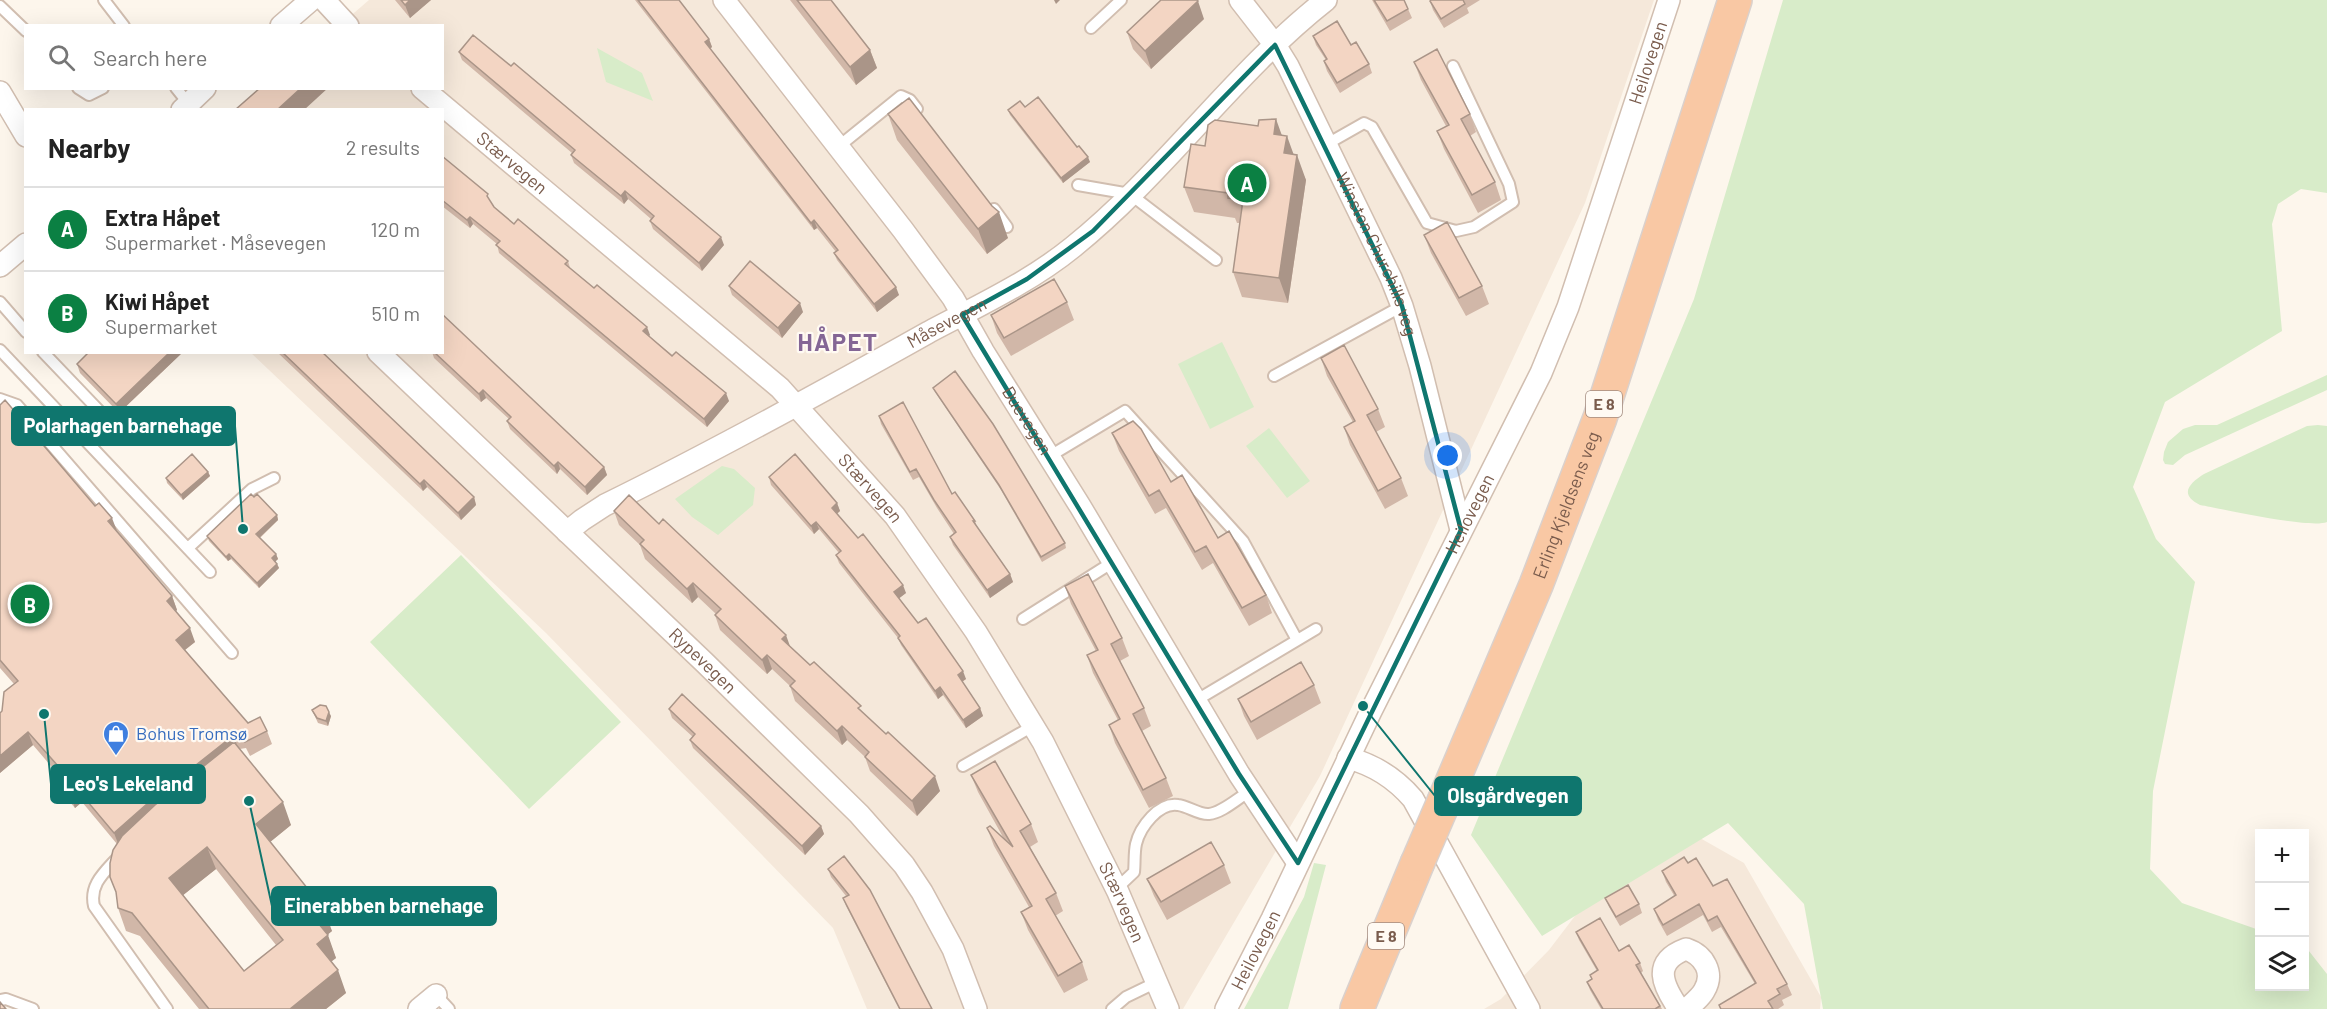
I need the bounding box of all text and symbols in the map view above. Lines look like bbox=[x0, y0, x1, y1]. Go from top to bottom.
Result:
street label: Heilovegen bbox=[1623, 18, 1671, 107]
search box bbox=[24, 24, 444, 90]
icon: search bbox=[45, 41, 78, 74]
text: Search here bbox=[93, 44, 207, 70]
street label: Stærvegen bbox=[472, 126, 552, 198]
text: Nearby bbox=[48, 132, 130, 163]
text: 2 results bbox=[346, 135, 420, 159]
pin: A bbox=[1228, 160, 1266, 206]
street label: Winston Churchills veg bbox=[1331, 169, 1422, 338]
text: Extra Håpet bbox=[105, 204, 220, 230]
text: A bbox=[61, 217, 74, 241]
text: 120 m bbox=[370, 217, 420, 241]
text: Supermarket · Måsevegen bbox=[105, 230, 326, 254]
text: Kiwi Håpet bbox=[105, 288, 210, 314]
street label: Måsevegen bbox=[903, 292, 990, 352]
text: B bbox=[61, 301, 74, 325]
text: 510 m bbox=[371, 301, 420, 325]
text: Supermarket bbox=[105, 314, 218, 338]
district label: HÅPET bbox=[797, 326, 879, 356]
street label: Duevegen bbox=[998, 382, 1057, 459]
road number: E 8 bbox=[1586, 391, 1622, 417]
callout: Polarhagen barnehage bbox=[12, 407, 235, 445]
text: Polarhagen barnehage bbox=[24, 413, 223, 437]
street label: Erling Kjeldsens veg bbox=[1527, 428, 1604, 582]
your location bbox=[1433, 441, 1462, 470]
street label: Stærvegen bbox=[834, 448, 908, 526]
street label: Heilovegen bbox=[1440, 470, 1498, 557]
pin: B bbox=[10, 582, 50, 626]
street label: Rypevegen bbox=[665, 623, 742, 698]
shop icon: Bohus Tromsø bbox=[101, 719, 131, 757]
place label: Bohus Tromsø bbox=[136, 722, 247, 744]
callout: Leo's Lekeland bbox=[51, 765, 205, 803]
text: Leo's Lekeland bbox=[63, 771, 193, 795]
callout: Olsgårdvegen bbox=[1435, 777, 1581, 815]
text: Olsgårdvegen bbox=[1447, 783, 1569, 807]
map controls bbox=[2255, 829, 2309, 991]
button: + bbox=[2255, 829, 2309, 883]
street label: Stærvegen bbox=[1095, 858, 1150, 945]
button: − bbox=[2255, 883, 2309, 937]
callout: Einerabben barnehage bbox=[272, 887, 496, 925]
text: Einerabben barnehage bbox=[284, 893, 484, 917]
street label: Heilovegen bbox=[1226, 907, 1285, 993]
road number: E 8 bbox=[1368, 923, 1404, 949]
button: layers bbox=[2255, 937, 2309, 991]

